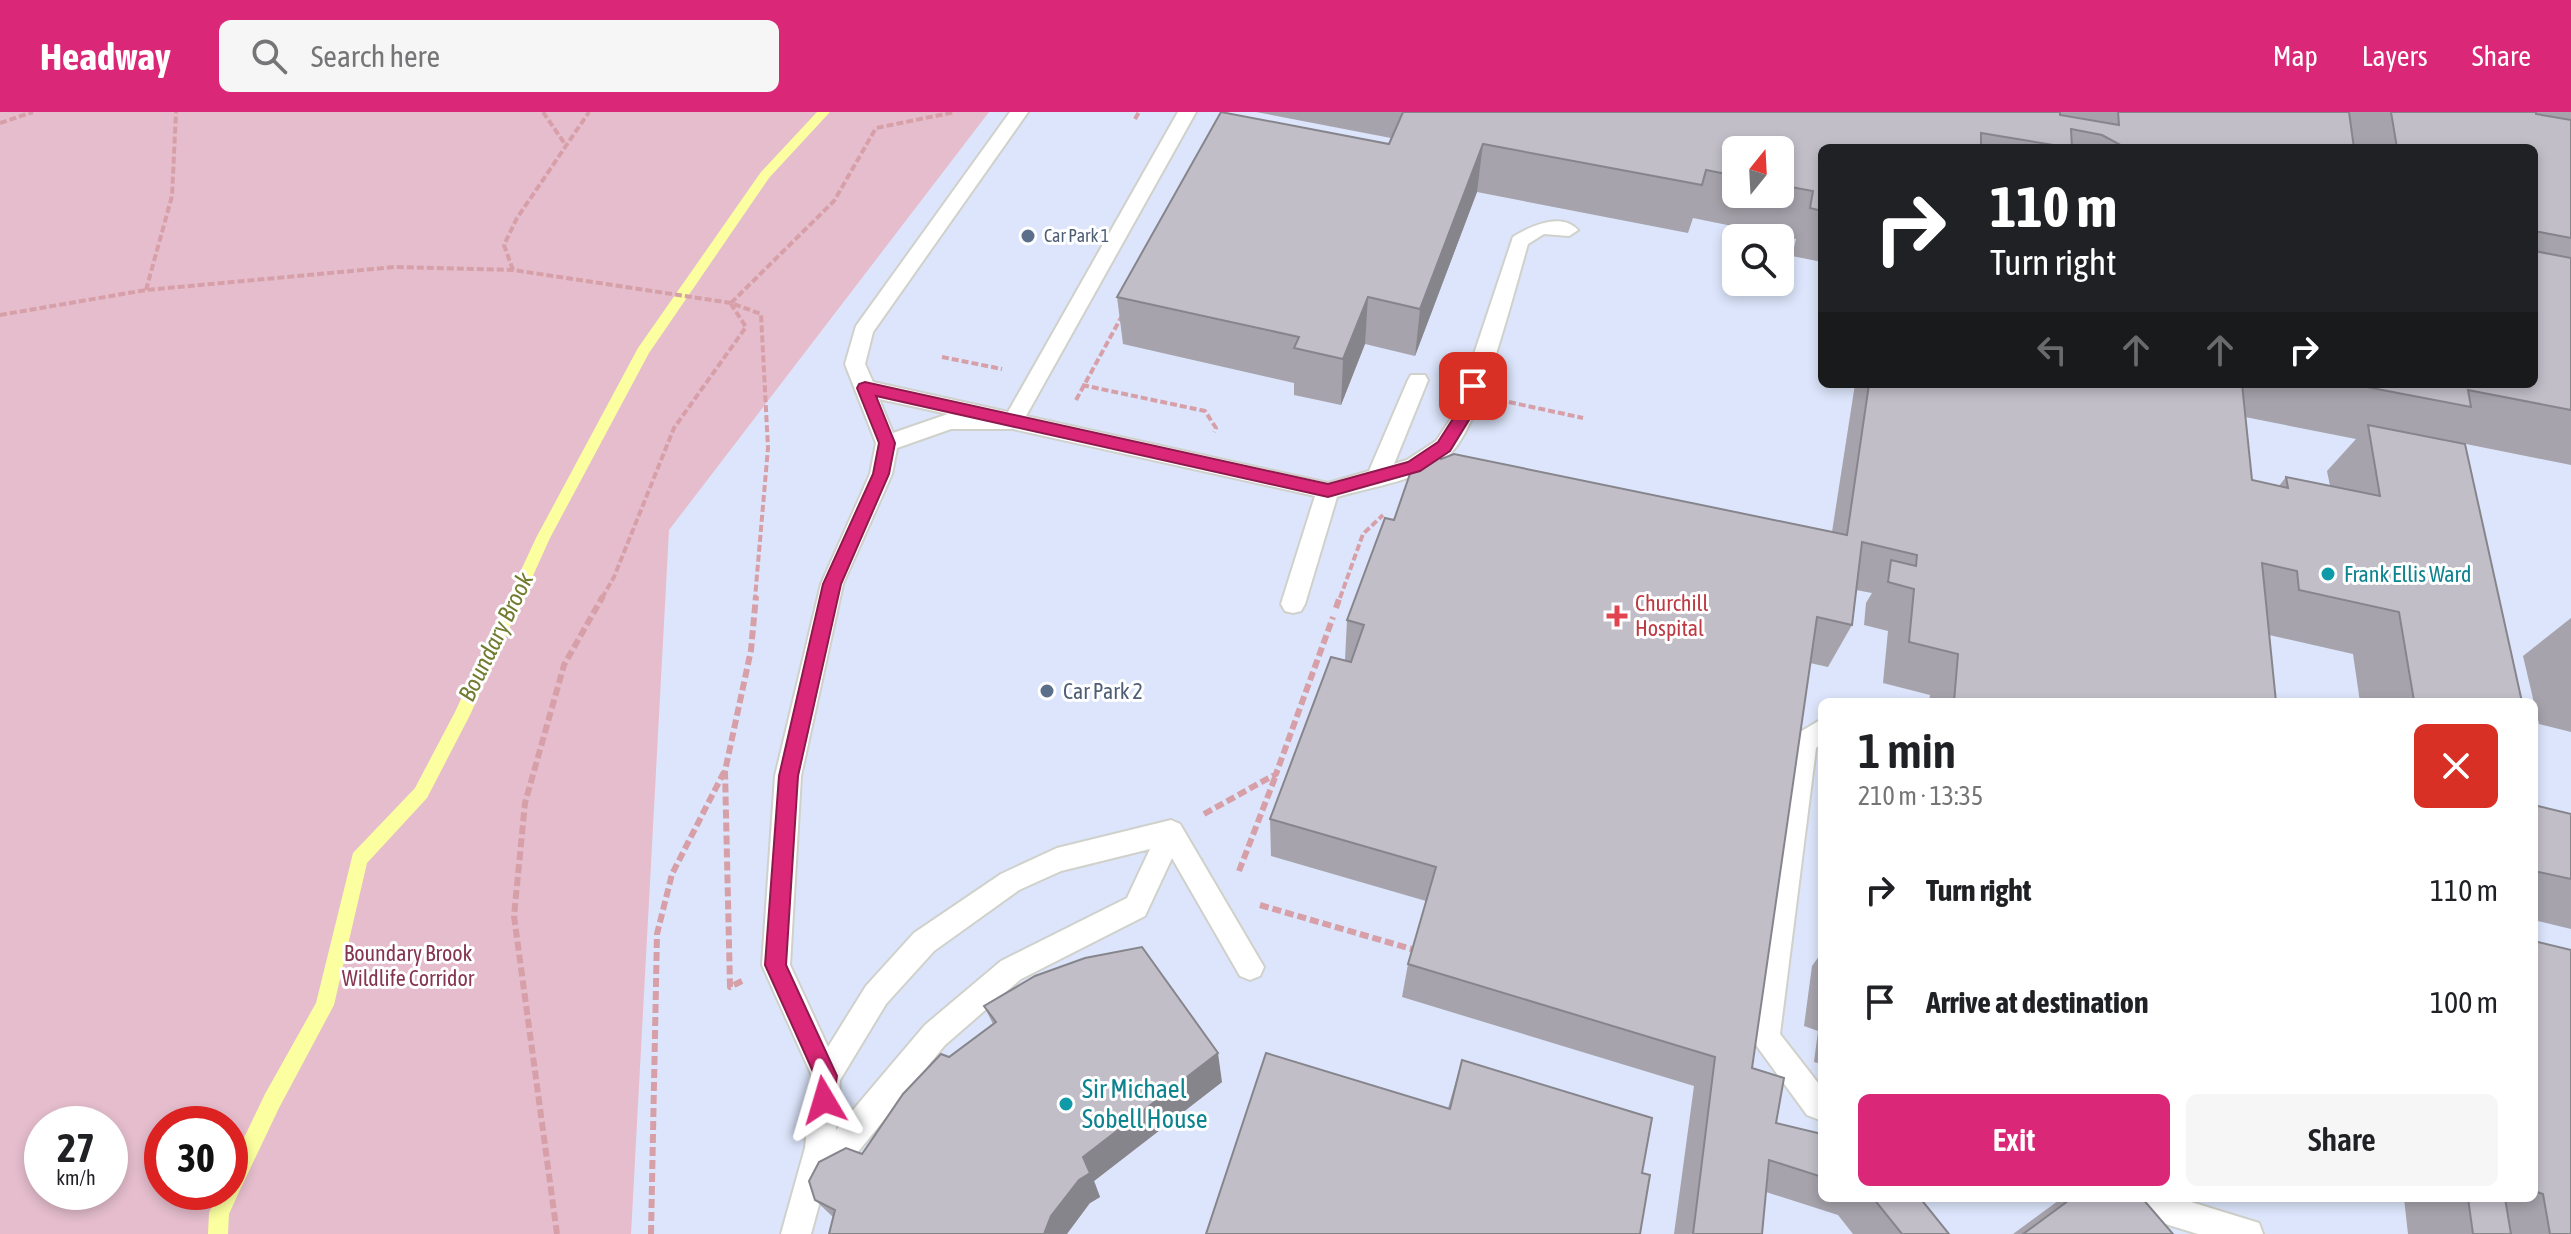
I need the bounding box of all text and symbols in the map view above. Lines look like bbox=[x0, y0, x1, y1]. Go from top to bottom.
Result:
search box bbox=[219, 20, 779, 92]
icon: search bbox=[247, 34, 291, 78]
text: Headway bbox=[40, 35, 171, 78]
text: Search here bbox=[311, 39, 440, 73]
text: Map bbox=[2273, 40, 2318, 72]
text: Layers bbox=[2362, 40, 2428, 72]
text: Share bbox=[2472, 40, 2531, 72]
north arrow bbox=[1722, 136, 1794, 208]
map controls bbox=[1722, 136, 1794, 296]
text: 110 m bbox=[1990, 175, 2117, 239]
icon: right bbox=[1858, 176, 1962, 280]
button: search bbox=[1722, 224, 1794, 296]
place label: Car Park 1 bbox=[1044, 225, 1109, 246]
marker: Car Park 1 bbox=[1019, 227, 1037, 245]
text: Turn right bbox=[1990, 241, 2117, 283]
icon: left bbox=[2030, 328, 2074, 372]
icon: ahead bbox=[2114, 328, 2158, 372]
icon: ahead bbox=[2198, 328, 2242, 372]
icon: right bbox=[2282, 328, 2326, 372]
pin bbox=[1439, 352, 1507, 420]
icon: arrive bbox=[1451, 364, 1495, 408]
place label: Frank Ellis Ward bbox=[2344, 561, 2471, 587]
marker: Frank Ellis Ward bbox=[2319, 565, 2337, 583]
water label: Boundary Brook bbox=[453, 568, 538, 705]
place label: Churchill Hospital bbox=[1635, 590, 1708, 641]
marker: Churchill Hospital bbox=[1606, 605, 1628, 627]
place label: Car Park 2 bbox=[1063, 678, 1143, 704]
marker: Car Park 2 bbox=[1038, 682, 1056, 700]
text: 1 min bbox=[1858, 723, 1956, 778]
button: close bbox=[2414, 724, 2498, 808]
text: 210 m · 13:35 bbox=[1858, 781, 1983, 811]
icon: right bbox=[1858, 868, 1902, 912]
text: Turn right bbox=[1926, 873, 2032, 907]
text: 110 m bbox=[2430, 873, 2498, 907]
park label: Boundary Brook Wildlife Corridor bbox=[342, 940, 475, 991]
icon: arrive bbox=[1858, 980, 1902, 1024]
text: Arrive at destination bbox=[1926, 985, 2148, 1019]
text: 100 m bbox=[2430, 985, 2498, 1019]
position arrow bbox=[782, 1058, 866, 1142]
place label: Sir Michael Sobell House bbox=[1082, 1074, 1207, 1134]
button: Exit bbox=[1858, 1094, 2170, 1186]
button: Share bbox=[2186, 1094, 2498, 1186]
marker: Sir Michael Sobell House bbox=[1057, 1095, 1075, 1113]
speed limit sign: 30 bbox=[144, 1106, 248, 1210]
text: 27 bbox=[57, 1125, 95, 1170]
text: km/h bbox=[56, 1166, 96, 1189]

